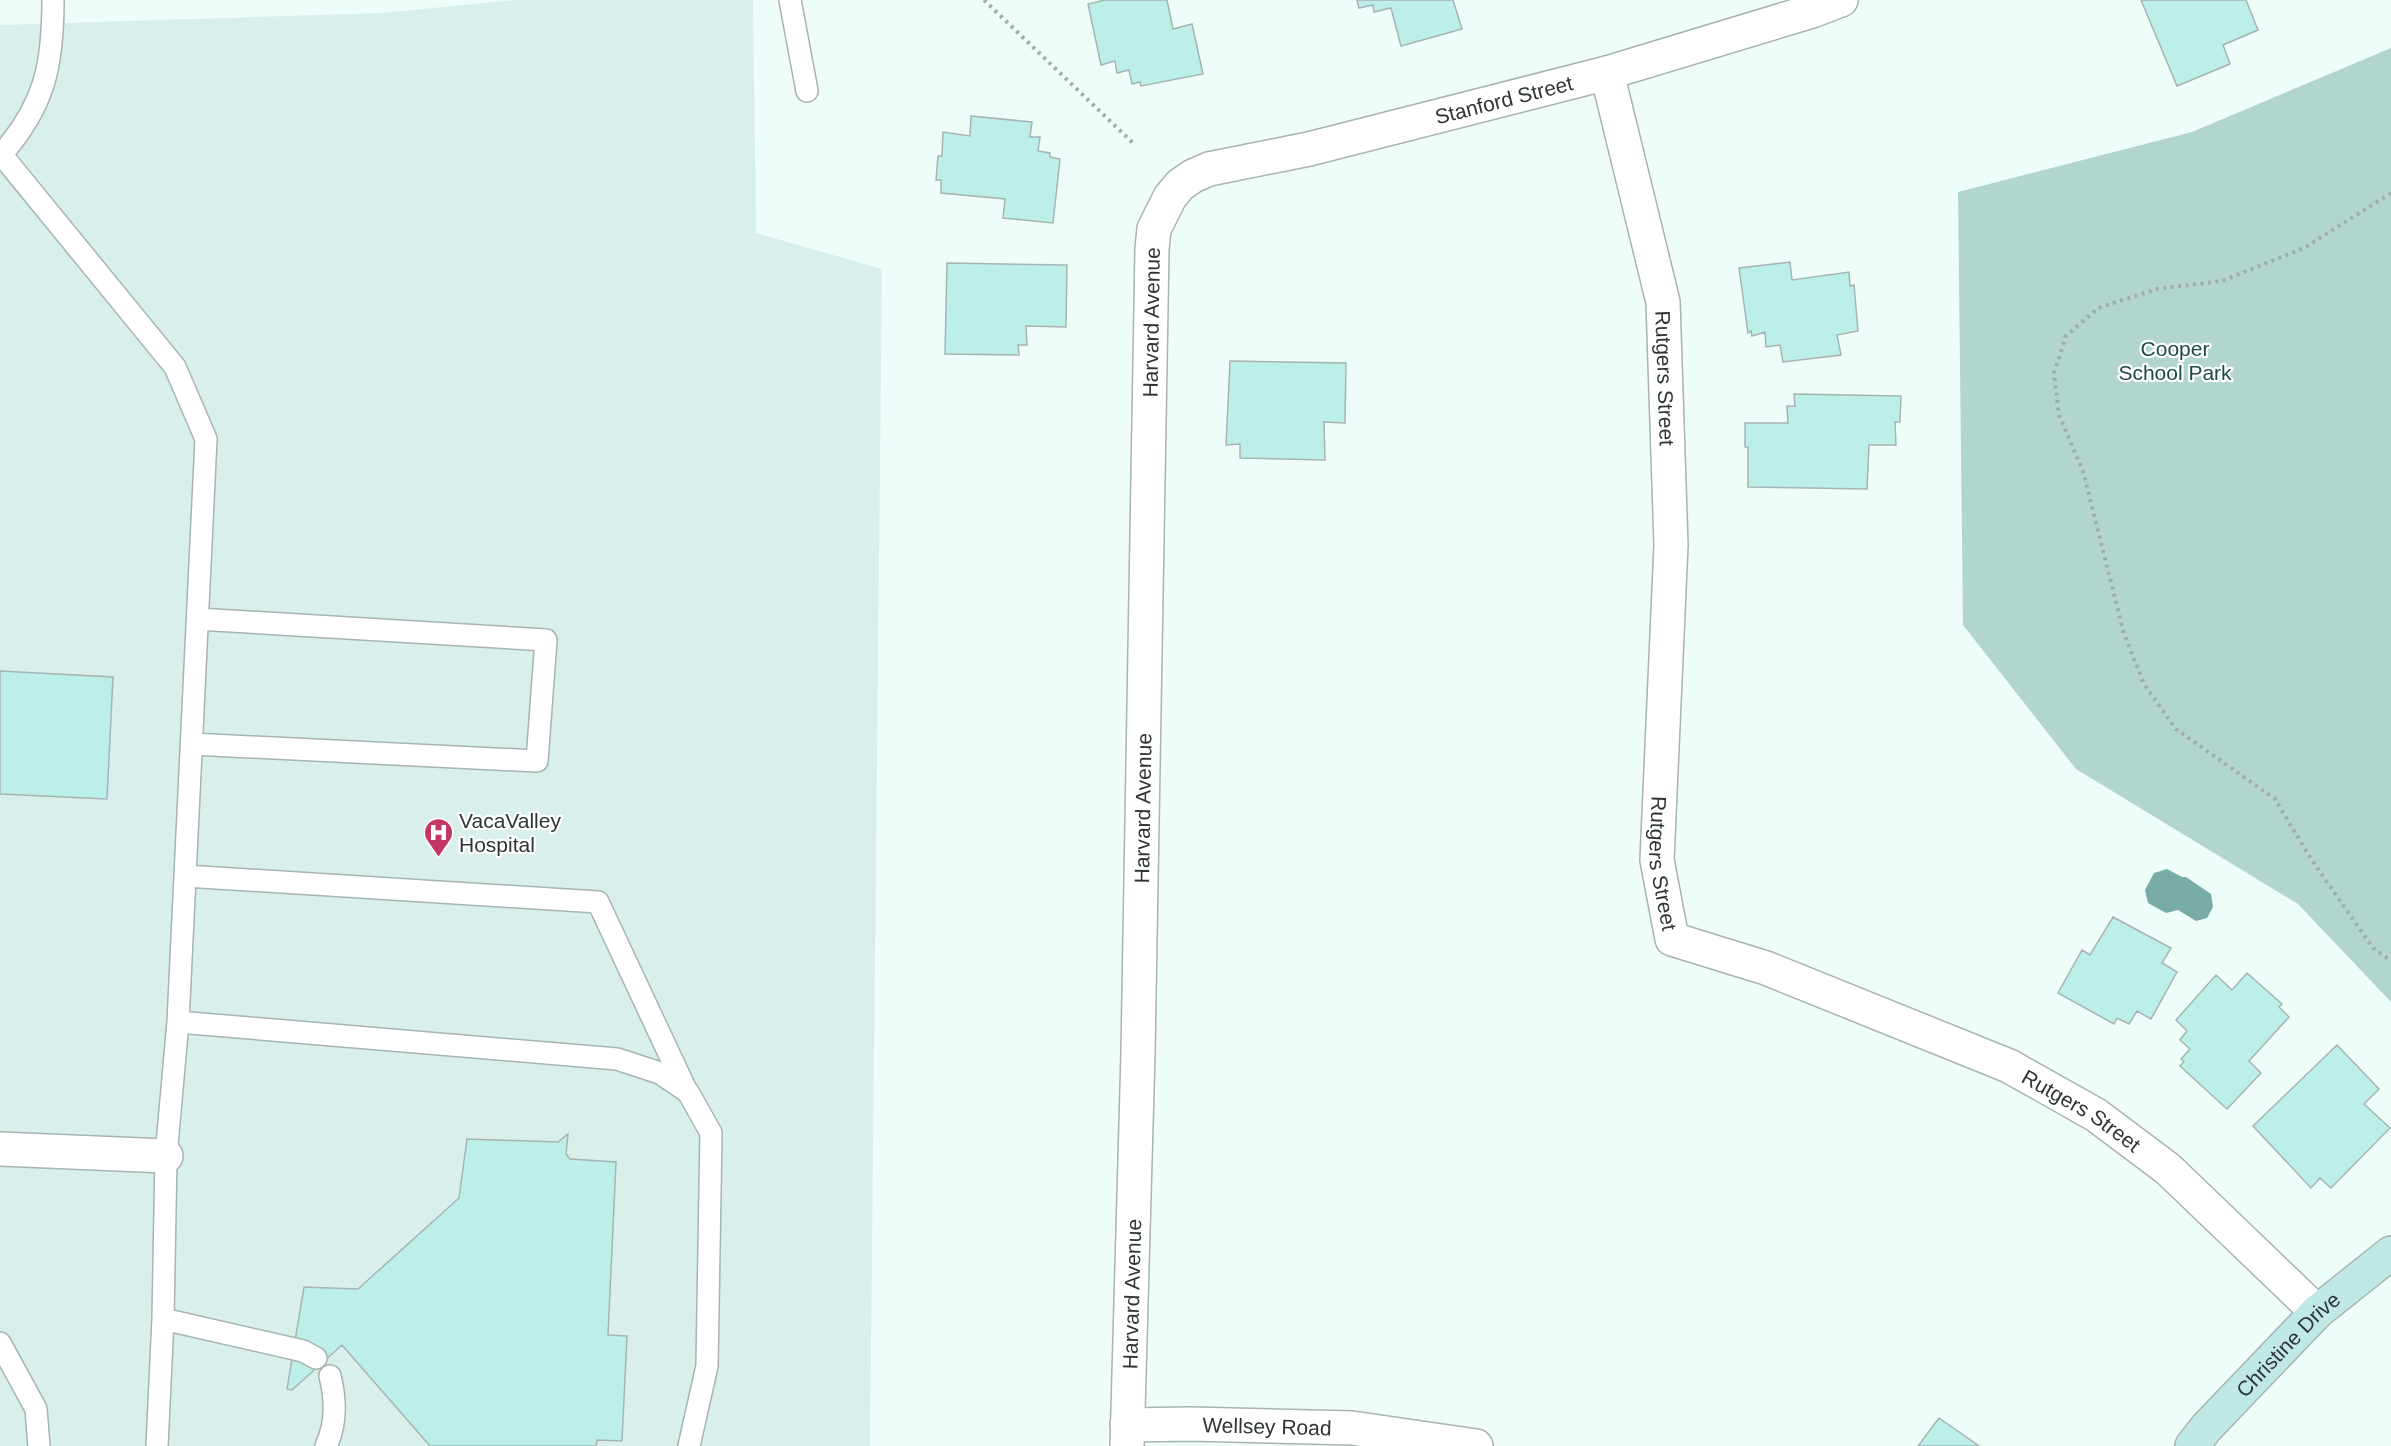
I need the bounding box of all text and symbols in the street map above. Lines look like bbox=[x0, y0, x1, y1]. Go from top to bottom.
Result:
street label: Stanford Street bbox=[1432, 71, 1575, 128]
street label: Harvard Avenue bbox=[1138, 247, 1164, 398]
street label: Rutgers Street bbox=[1652, 310, 1679, 446]
park label: Cooper School Park bbox=[2118, 337, 2232, 384]
street label: Harvard Avenue bbox=[1129, 733, 1155, 884]
street label: Rutgers Street bbox=[1646, 796, 1682, 933]
place label: VacaValley Hospital bbox=[459, 809, 561, 856]
hospital icon: VacaValley Hospital bbox=[422, 816, 454, 858]
street label: Rutgers Street bbox=[2018, 1064, 2145, 1156]
street label: Harvard Avenue bbox=[1118, 1219, 1145, 1370]
street label: Christine Drive bbox=[2231, 1287, 2344, 1401]
street label: Wellsey Road bbox=[1202, 1413, 1332, 1439]

